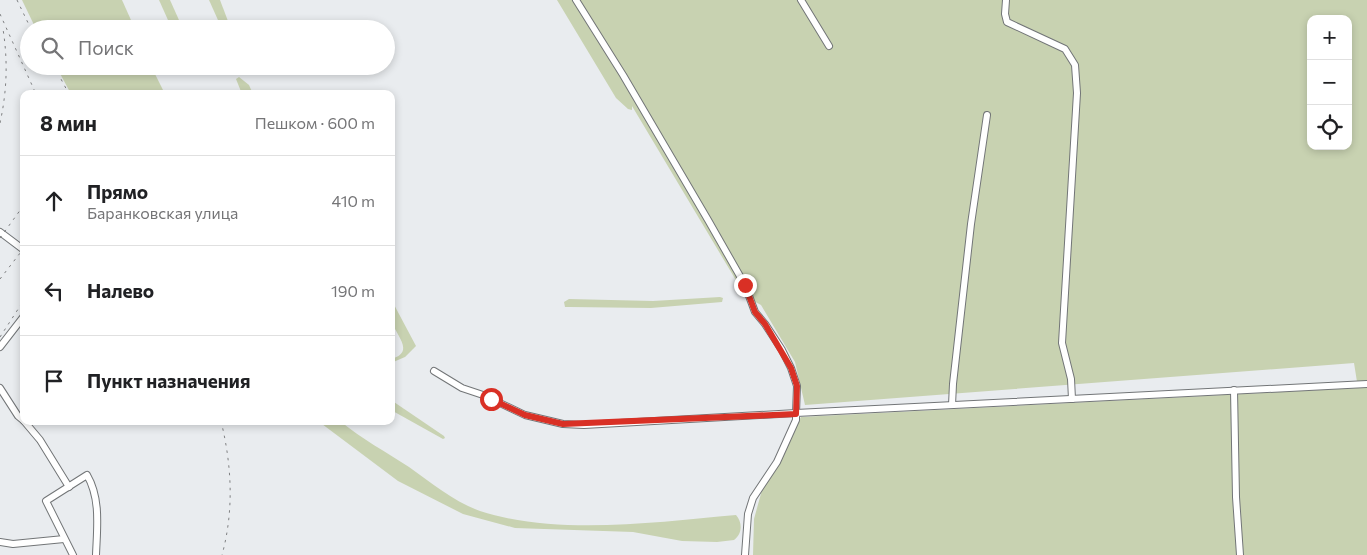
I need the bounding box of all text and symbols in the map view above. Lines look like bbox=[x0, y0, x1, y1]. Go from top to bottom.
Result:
map controls bbox=[1307, 15, 1352, 150]
button: + bbox=[1307, 15, 1352, 60]
search box bbox=[20, 20, 395, 75]
icon: search bbox=[38, 34, 66, 62]
text: Поиск bbox=[78, 36, 134, 59]
button: − bbox=[1307, 60, 1352, 105]
button: locate bbox=[1307, 105, 1352, 150]
text: 8 мин bbox=[40, 110, 97, 135]
text: Пешком · 600 m bbox=[255, 113, 375, 132]
text: Прямо bbox=[87, 180, 148, 203]
icon: ahead bbox=[40, 187, 68, 215]
text: 410 m bbox=[332, 191, 375, 210]
text: Баранковская улица bbox=[87, 203, 238, 222]
route end bbox=[734, 274, 757, 297]
icon: left bbox=[40, 277, 68, 305]
text: Налево bbox=[87, 279, 154, 302]
text: 190 m bbox=[331, 281, 375, 300]
icon: arrive bbox=[40, 367, 68, 395]
text: Пункт назначения bbox=[87, 369, 250, 392]
route start bbox=[480, 388, 503, 411]

